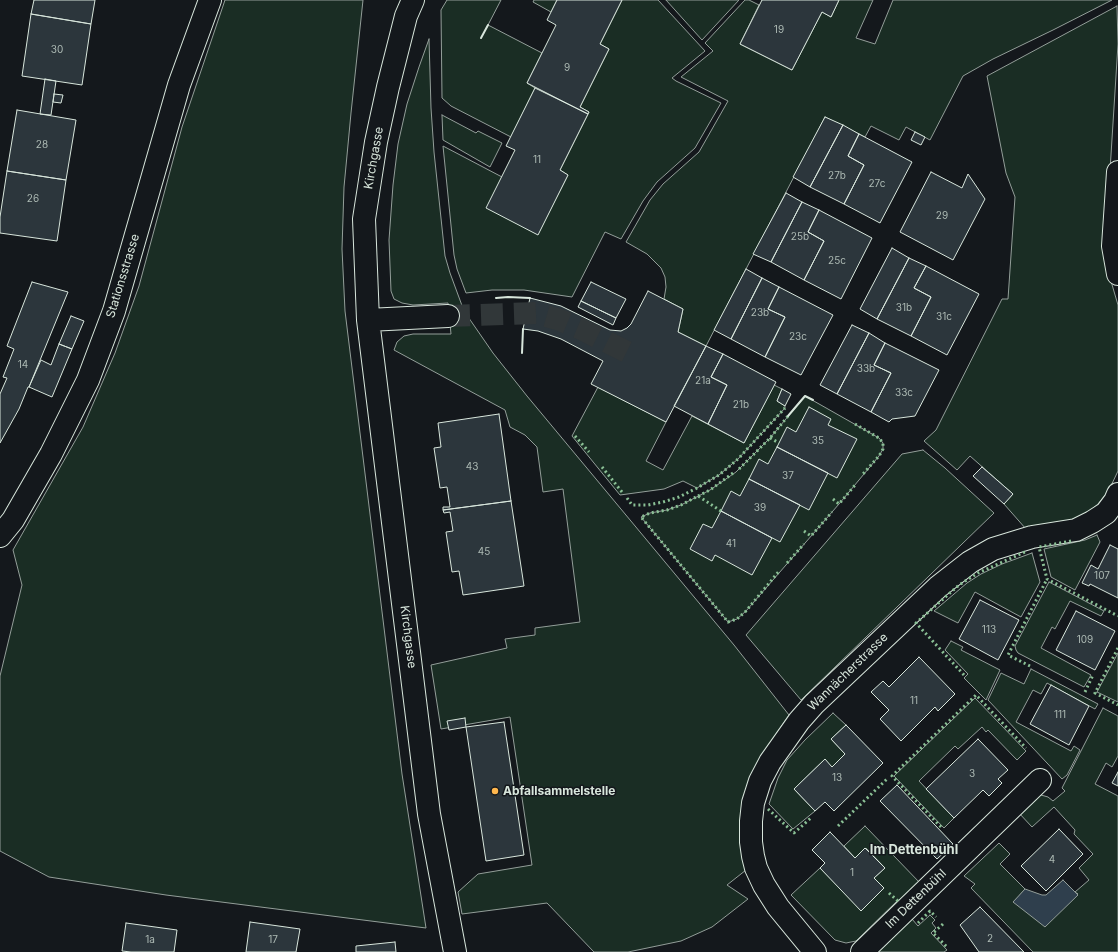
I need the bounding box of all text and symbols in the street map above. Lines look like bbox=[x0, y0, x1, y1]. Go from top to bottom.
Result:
house number: 19 bbox=[774, 24, 784, 36]
house number: 30 bbox=[51, 44, 63, 56]
house number: 9 bbox=[564, 62, 570, 74]
street label: Kirchgasse bbox=[361, 126, 387, 190]
house number: 28 bbox=[36, 139, 48, 151]
house number: 11 bbox=[533, 154, 541, 166]
house number: 27b bbox=[828, 170, 846, 182]
house number: 27c bbox=[869, 178, 885, 190]
house number: 26 bbox=[27, 193, 39, 205]
house number: 29 bbox=[936, 210, 948, 222]
house number: 25b bbox=[791, 231, 809, 243]
street label: Stationsstrasse bbox=[103, 232, 143, 320]
house number: 25c bbox=[828, 255, 846, 267]
house number: 31b bbox=[896, 302, 912, 314]
house number: 23b bbox=[751, 307, 769, 319]
house number: 31c bbox=[936, 311, 952, 323]
house number: 23c bbox=[789, 331, 807, 343]
house number: 14 bbox=[18, 359, 28, 371]
house number: 33b bbox=[857, 363, 875, 375]
house number: 21a bbox=[695, 375, 711, 387]
house number: 33c bbox=[895, 387, 913, 399]
house number: 21b bbox=[733, 399, 749, 411]
house number: 35 bbox=[812, 435, 824, 447]
house number: 43 bbox=[466, 461, 478, 473]
house number: 37 bbox=[782, 470, 794, 482]
house number: 39 bbox=[754, 502, 766, 514]
house number: 41 bbox=[726, 538, 736, 550]
house number: 45 bbox=[478, 546, 490, 558]
house number: 107 bbox=[1094, 570, 1110, 582]
street label: Kirchgasse bbox=[397, 605, 419, 669]
house number: 113 bbox=[982, 624, 996, 636]
street label: Wannächerstrasse bbox=[805, 630, 891, 714]
house number: 109 bbox=[1077, 634, 1093, 646]
house number: 11 bbox=[910, 695, 918, 707]
house number: 111 bbox=[1054, 709, 1066, 721]
house number: 3 bbox=[969, 768, 975, 780]
house number: 13 bbox=[832, 772, 842, 784]
place label: Abfallsammelstelle bbox=[503, 784, 615, 798]
marker: Abfallsammelstelle bbox=[490, 786, 500, 796]
district label: Im Dettenbühl bbox=[870, 842, 958, 858]
house number: 4 bbox=[1049, 854, 1055, 866]
street label: Im Dettenbühl bbox=[883, 866, 949, 932]
house number: 1 bbox=[850, 867, 854, 879]
house number: 2 bbox=[987, 933, 993, 945]
house number: 1a bbox=[145, 934, 155, 946]
house number: 17 bbox=[268, 934, 278, 946]

